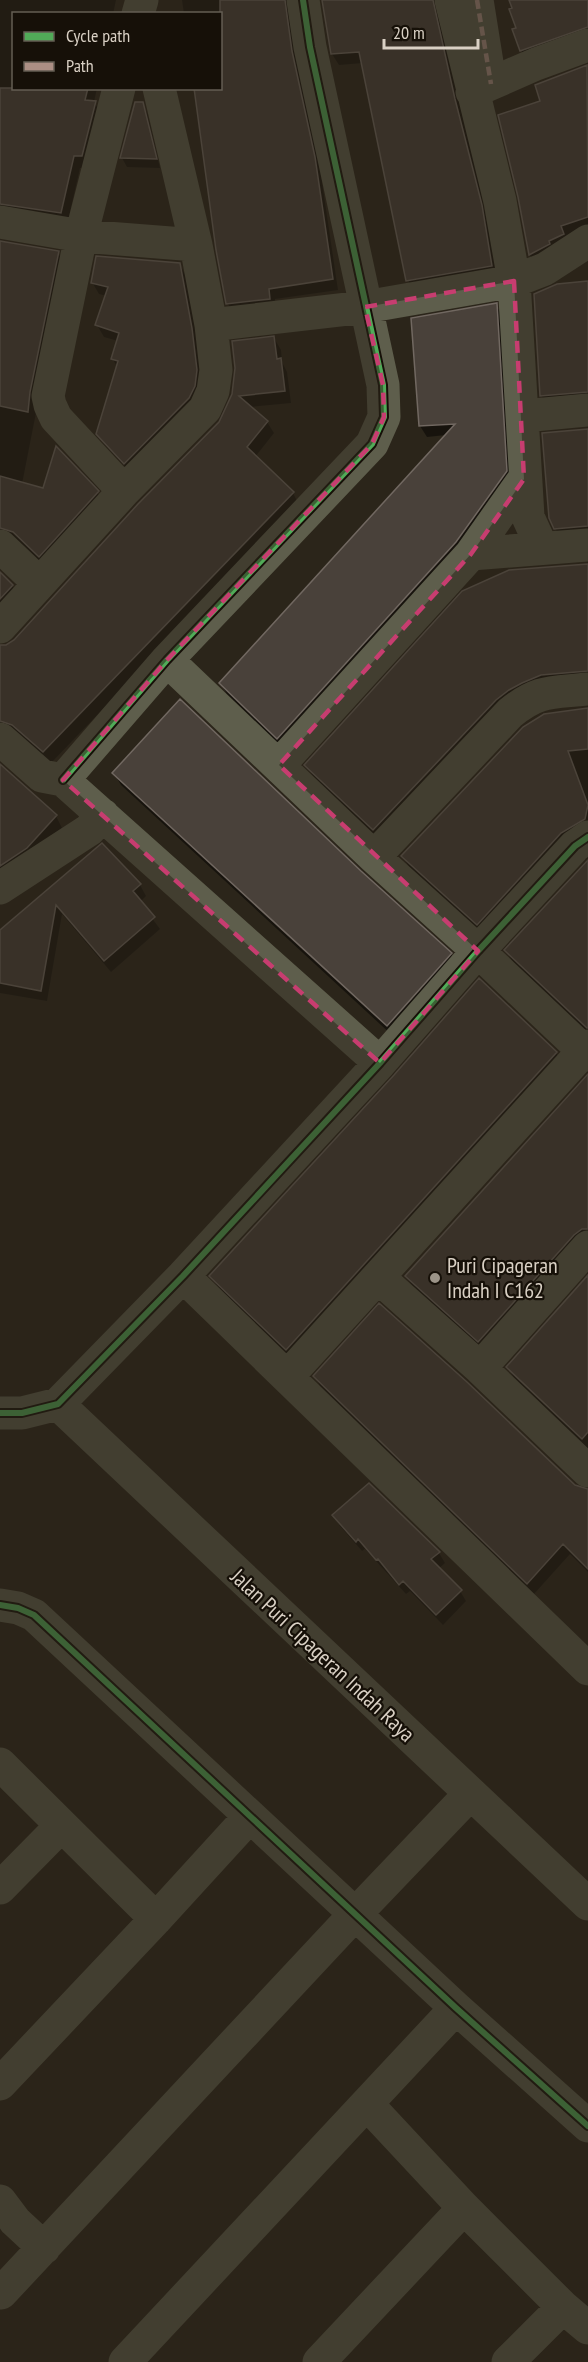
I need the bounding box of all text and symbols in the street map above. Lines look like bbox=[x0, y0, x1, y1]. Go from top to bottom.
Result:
legend bbox=[12, 12, 222, 90]
scale bar bbox=[384, 12, 478, 50]
text: 20 m bbox=[393, 21, 425, 44]
text: Cycle path bbox=[66, 24, 130, 47]
text: Path bbox=[66, 54, 94, 77]
place label: Puri Cipageran Indah I C162 bbox=[447, 1251, 558, 1304]
marker: Puri Cipageran Indah I C162 bbox=[428, 1271, 442, 1285]
street label: Jalan Puri Cipageran Indah Raya bbox=[224, 1562, 421, 1748]

